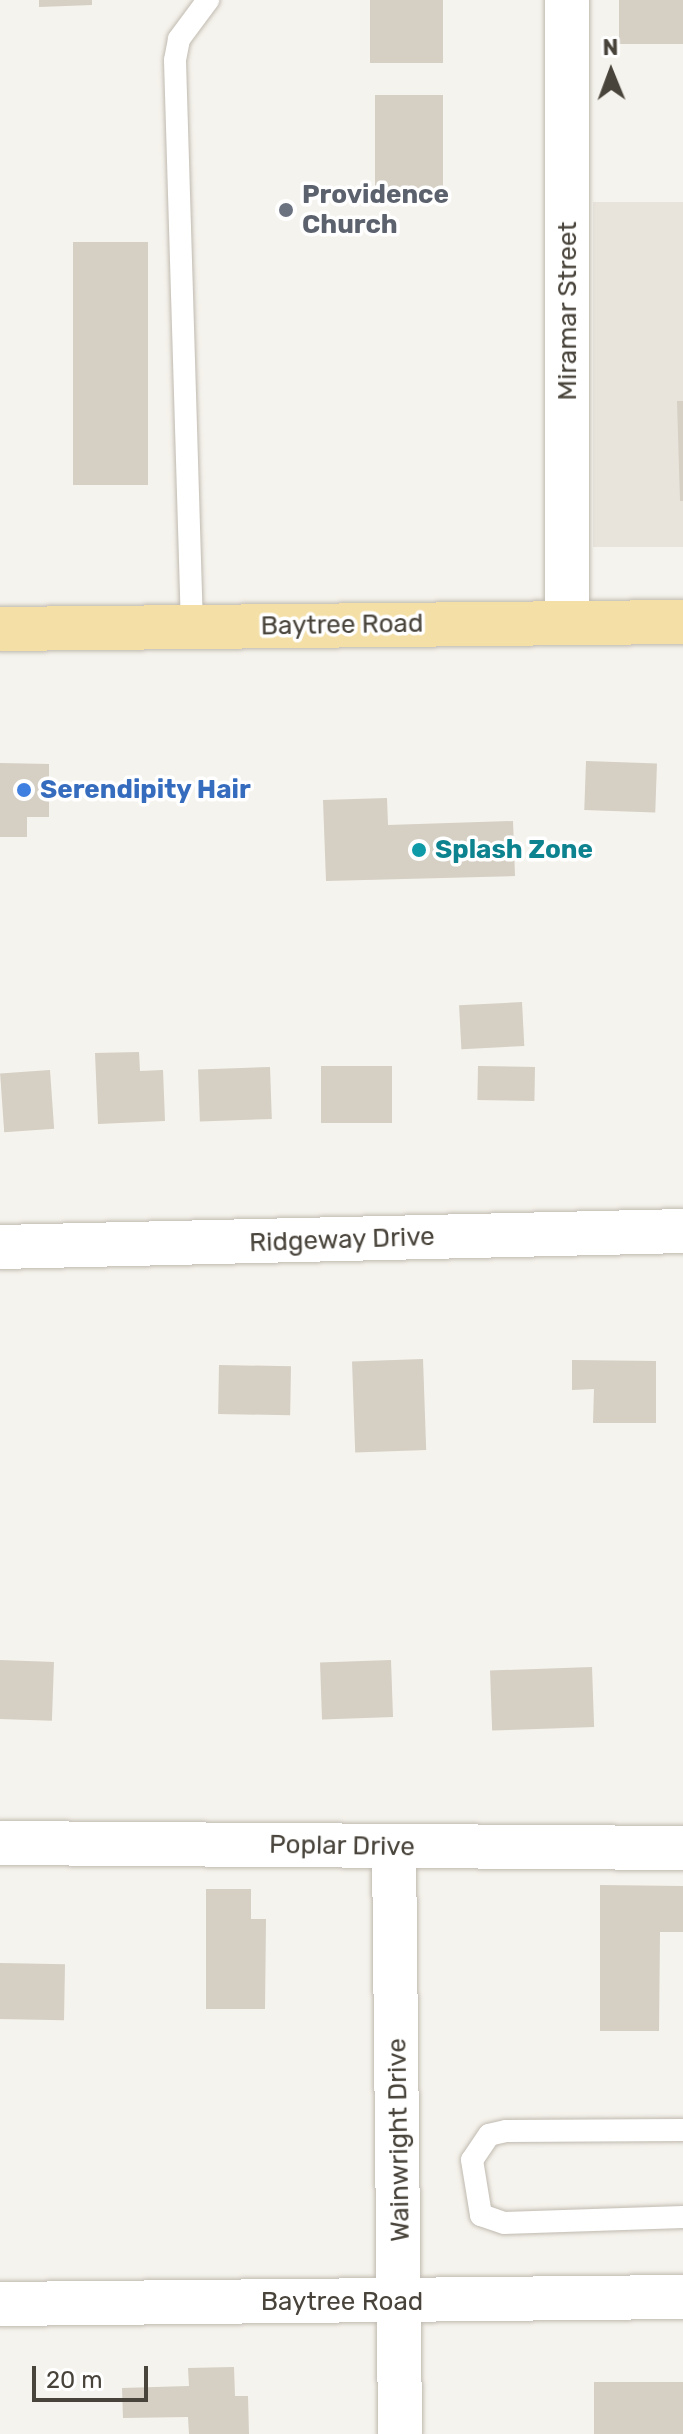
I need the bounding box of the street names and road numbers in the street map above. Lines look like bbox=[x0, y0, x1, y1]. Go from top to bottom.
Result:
street label: Miramar Street bbox=[552, 221, 584, 401]
street label: Baytree Road bbox=[260, 608, 424, 642]
street label: Ridgeway Drive bbox=[248, 1221, 436, 1259]
street label: Poplar Drive bbox=[269, 1829, 415, 1863]
street label: Wainwright Drive bbox=[382, 2038, 416, 2242]
street label: Baytree Road bbox=[261, 2286, 423, 2318]

